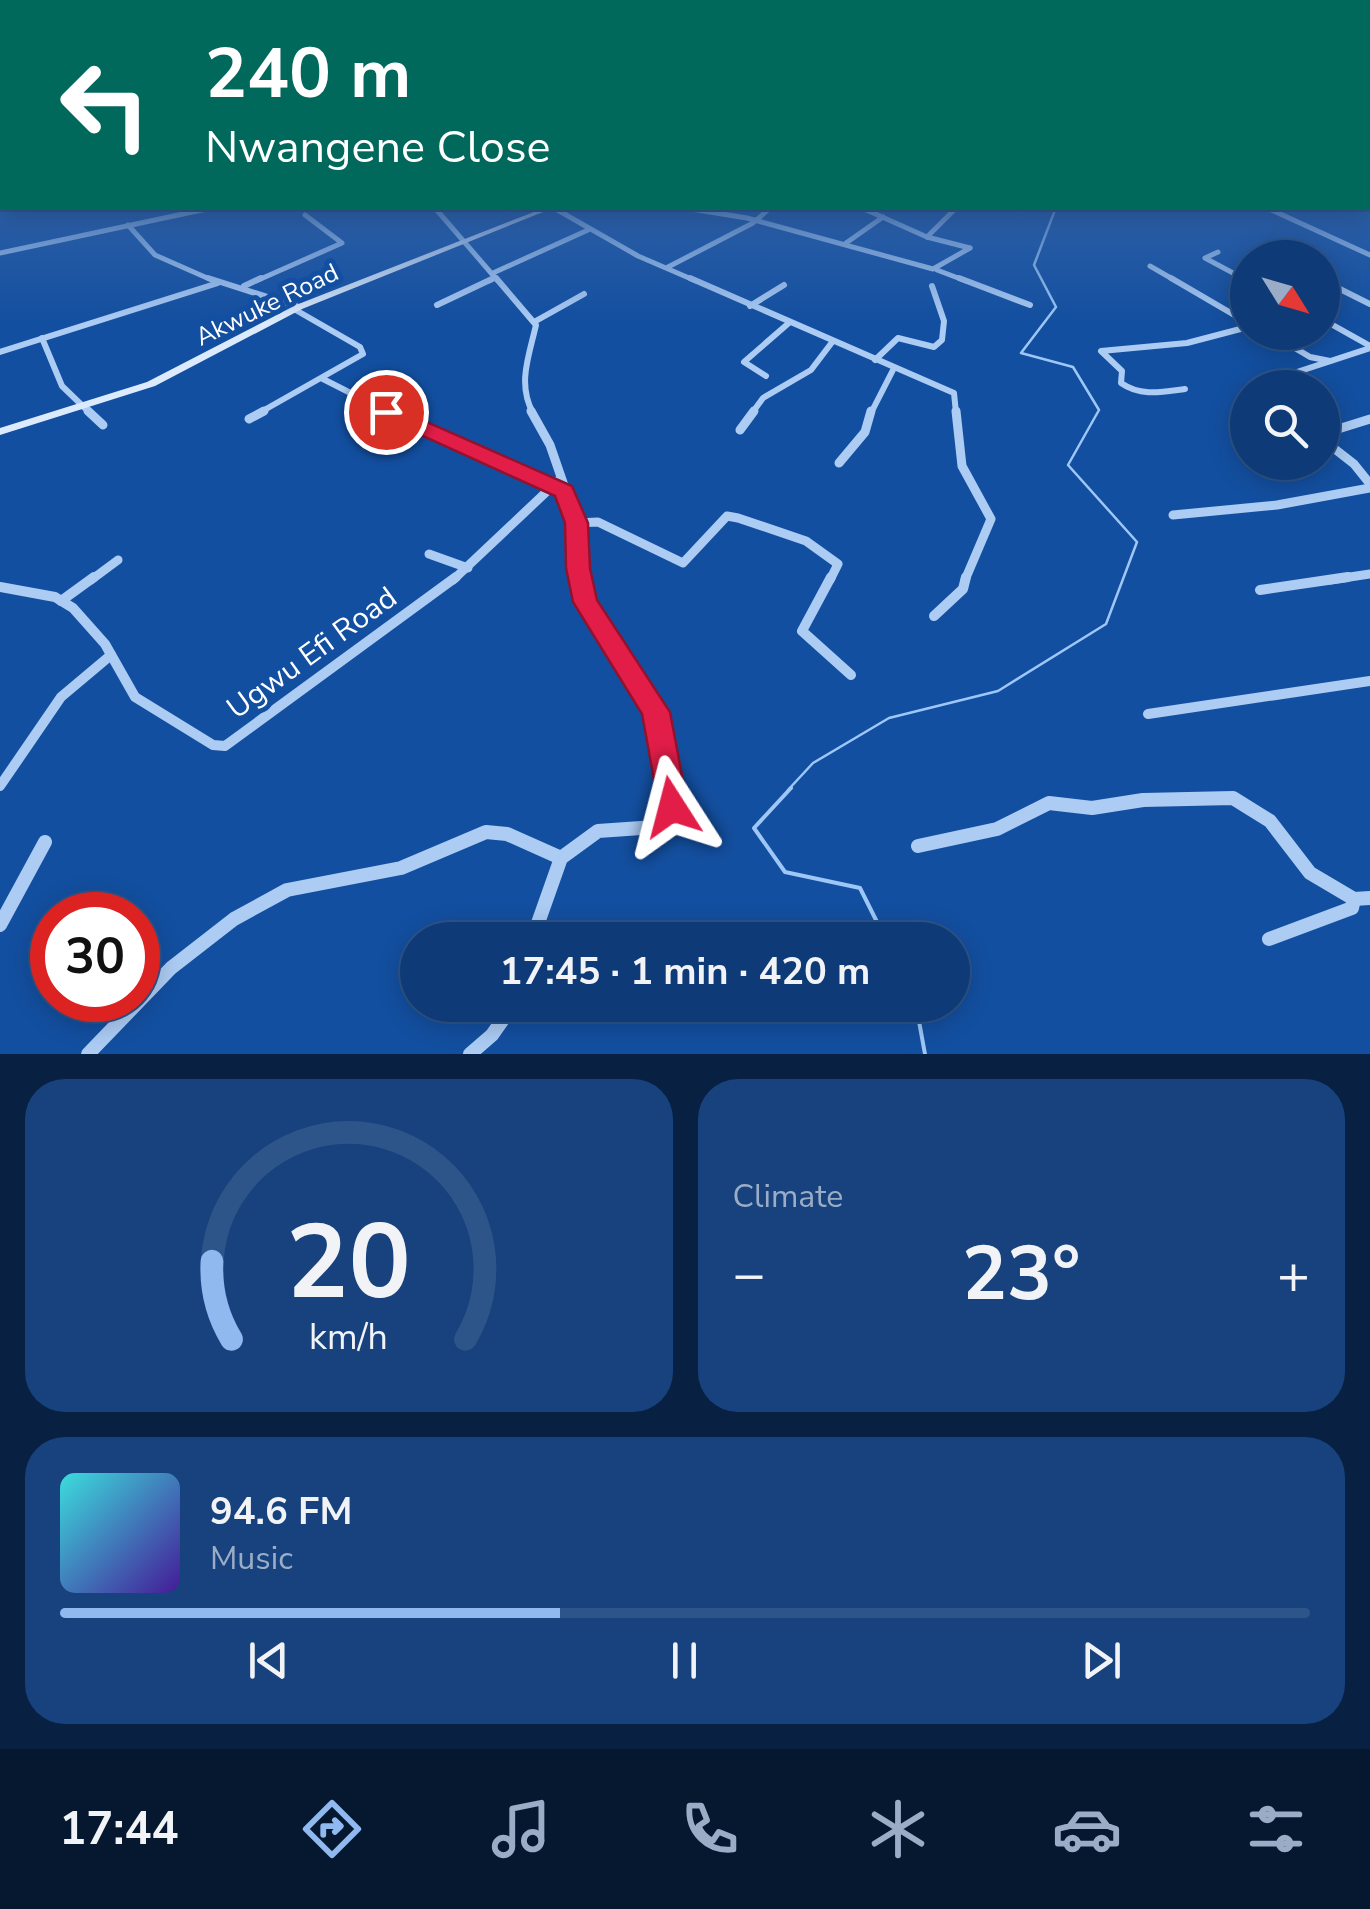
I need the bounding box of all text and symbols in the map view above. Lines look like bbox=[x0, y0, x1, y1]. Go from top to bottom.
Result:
text: 240 m bbox=[205, 26, 411, 122]
icon: left bbox=[40, 40, 170, 170]
text: Nwangene Close bbox=[205, 117, 550, 178]
north arrow bbox=[1230, 240, 1340, 350]
map controls bbox=[1230, 240, 1340, 480]
street label: Akwuke Road bbox=[190, 256, 344, 354]
pin bbox=[344, 370, 429, 455]
button: search bbox=[1230, 370, 1340, 480]
icon: arrive bbox=[359, 385, 414, 440]
street label: Ugwu Efi Road bbox=[219, 577, 405, 729]
position arrow bbox=[620, 755, 724, 859]
speed limit sign: 30 bbox=[30, 892, 160, 1022]
text: 17:45 · 1 min · 420 m bbox=[500, 946, 870, 997]
text: Climate bbox=[733, 1175, 843, 1218]
text: 20 bbox=[286, 1192, 411, 1334]
text: 23° bbox=[962, 1223, 1080, 1325]
text: − bbox=[733, 1237, 766, 1312]
text: + bbox=[1277, 1237, 1310, 1312]
text: km/h bbox=[309, 1313, 388, 1362]
text: 94.6 FM bbox=[210, 1486, 352, 1537]
text: Music bbox=[210, 1537, 293, 1580]
icon: previous bbox=[241, 1633, 296, 1688]
icon: pause bbox=[657, 1633, 712, 1688]
icon: next bbox=[1074, 1633, 1129, 1688]
icon: directions bbox=[297, 1794, 367, 1864]
icon: music bbox=[486, 1794, 556, 1864]
icon: phone bbox=[675, 1794, 745, 1864]
icon: climate bbox=[863, 1794, 933, 1864]
icon: car bbox=[1052, 1794, 1122, 1864]
icon: filters bbox=[1241, 1794, 1311, 1864]
text: 17:44 bbox=[59, 1799, 179, 1860]

